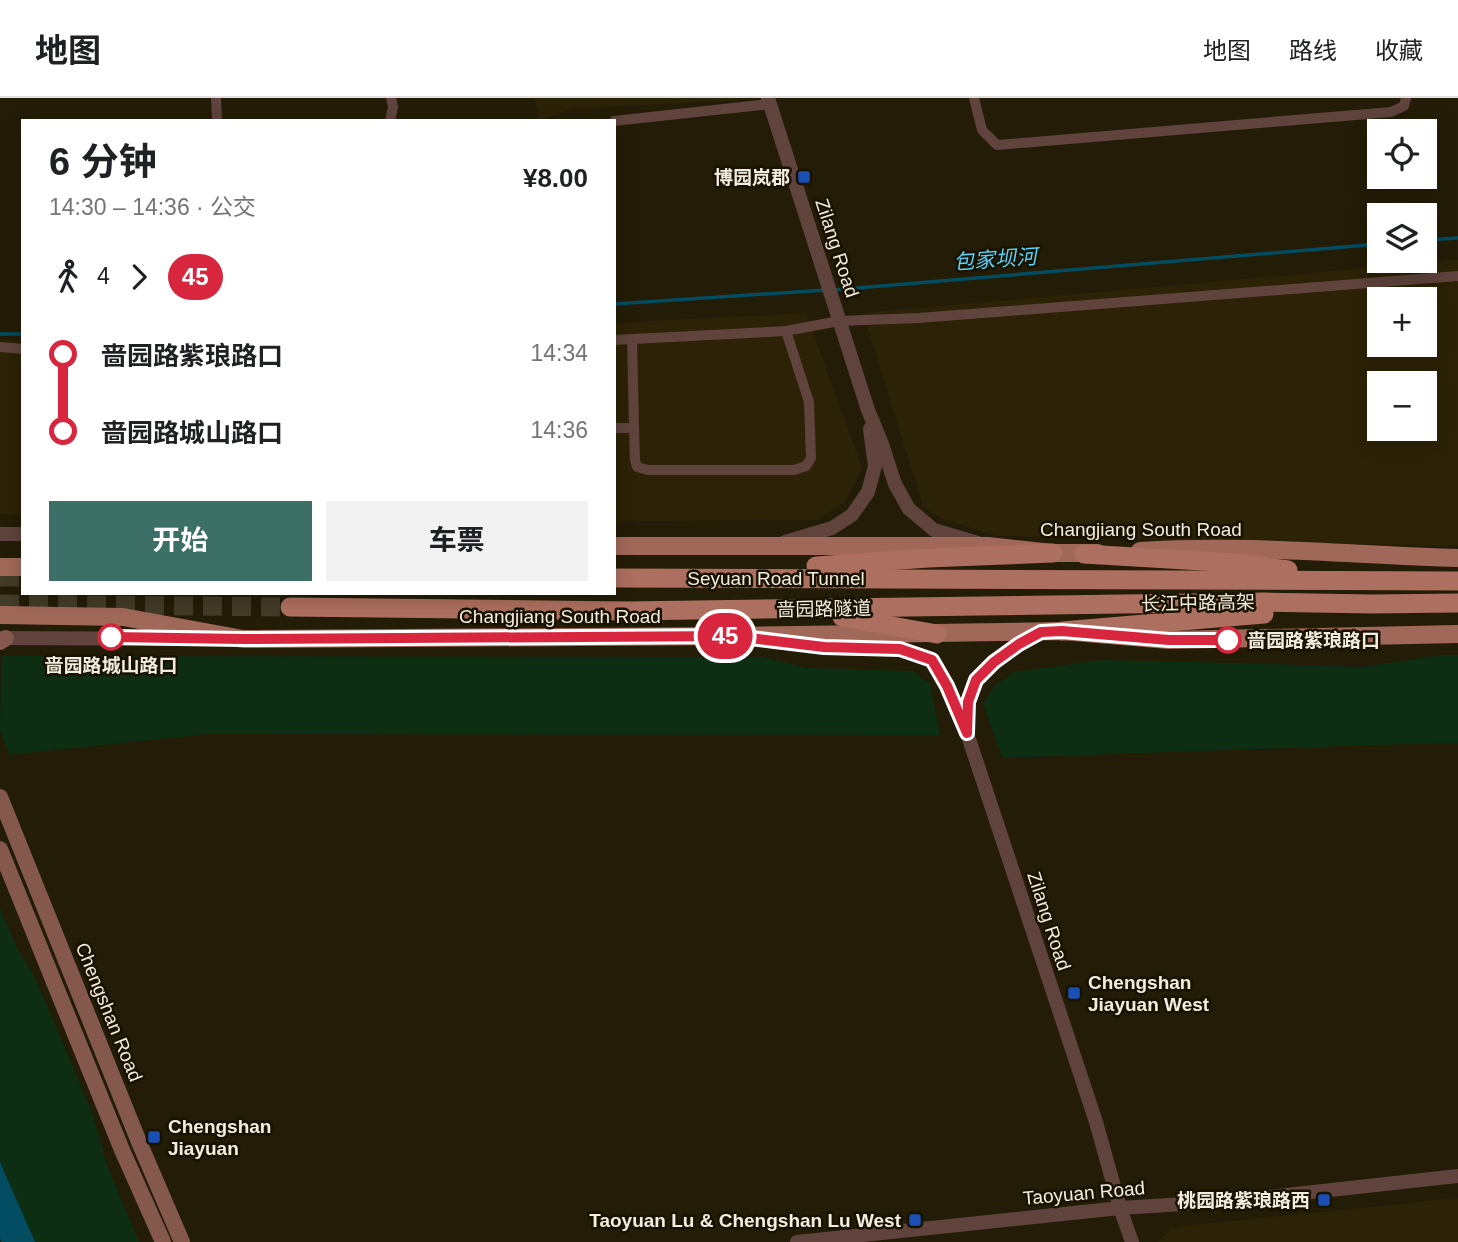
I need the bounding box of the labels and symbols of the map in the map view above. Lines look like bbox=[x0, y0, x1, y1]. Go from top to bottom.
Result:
place label: 博园岚郡 bbox=[714, 167, 790, 188]
marker: 博园岚郡 bbox=[796, 169, 812, 185]
street label: Zilang Road bbox=[811, 196, 863, 300]
water label: 包家坝河 bbox=[952, 244, 1042, 273]
street label: Changjiang South Road bbox=[1040, 519, 1242, 540]
street label: Seyuan Road Tunnel bbox=[687, 568, 865, 589]
street label: 长江中路高架 bbox=[1141, 592, 1255, 614]
street label: 啬园路隧道 bbox=[776, 598, 872, 620]
street label: Changjiang South Road bbox=[459, 606, 661, 627]
line badge: 45 bbox=[694, 613, 756, 659]
marker: 啬园路城山路口 bbox=[98, 624, 124, 650]
marker: 啬园路紫琅路口 bbox=[1215, 627, 1241, 653]
place label: 啬园路紫琅路口 bbox=[1247, 630, 1380, 651]
place label: 啬园路城山路口 bbox=[44, 655, 178, 676]
street label: Zilang Road bbox=[1023, 869, 1075, 973]
street label: Chengshan Road bbox=[72, 940, 146, 1084]
place label: Chengshan Jiayuan West bbox=[1088, 972, 1210, 1015]
marker: Chengshan Jiayuan West bbox=[1066, 985, 1082, 1001]
place label: Chengshan Jiayuan bbox=[168, 1116, 271, 1159]
marker: Chengshan Jiayuan bbox=[146, 1129, 162, 1145]
street label: Taoyuan Road bbox=[1022, 1177, 1146, 1209]
place label: 桃园路紫琅路西 bbox=[1177, 1190, 1310, 1211]
marker: 桃园路紫琅路西 bbox=[1316, 1192, 1332, 1208]
place label: Taoyuan Lu & Chengshan Lu West bbox=[589, 1210, 902, 1231]
marker: Taoyuan Lu & Chengshan Lu West bbox=[907, 1212, 923, 1228]

